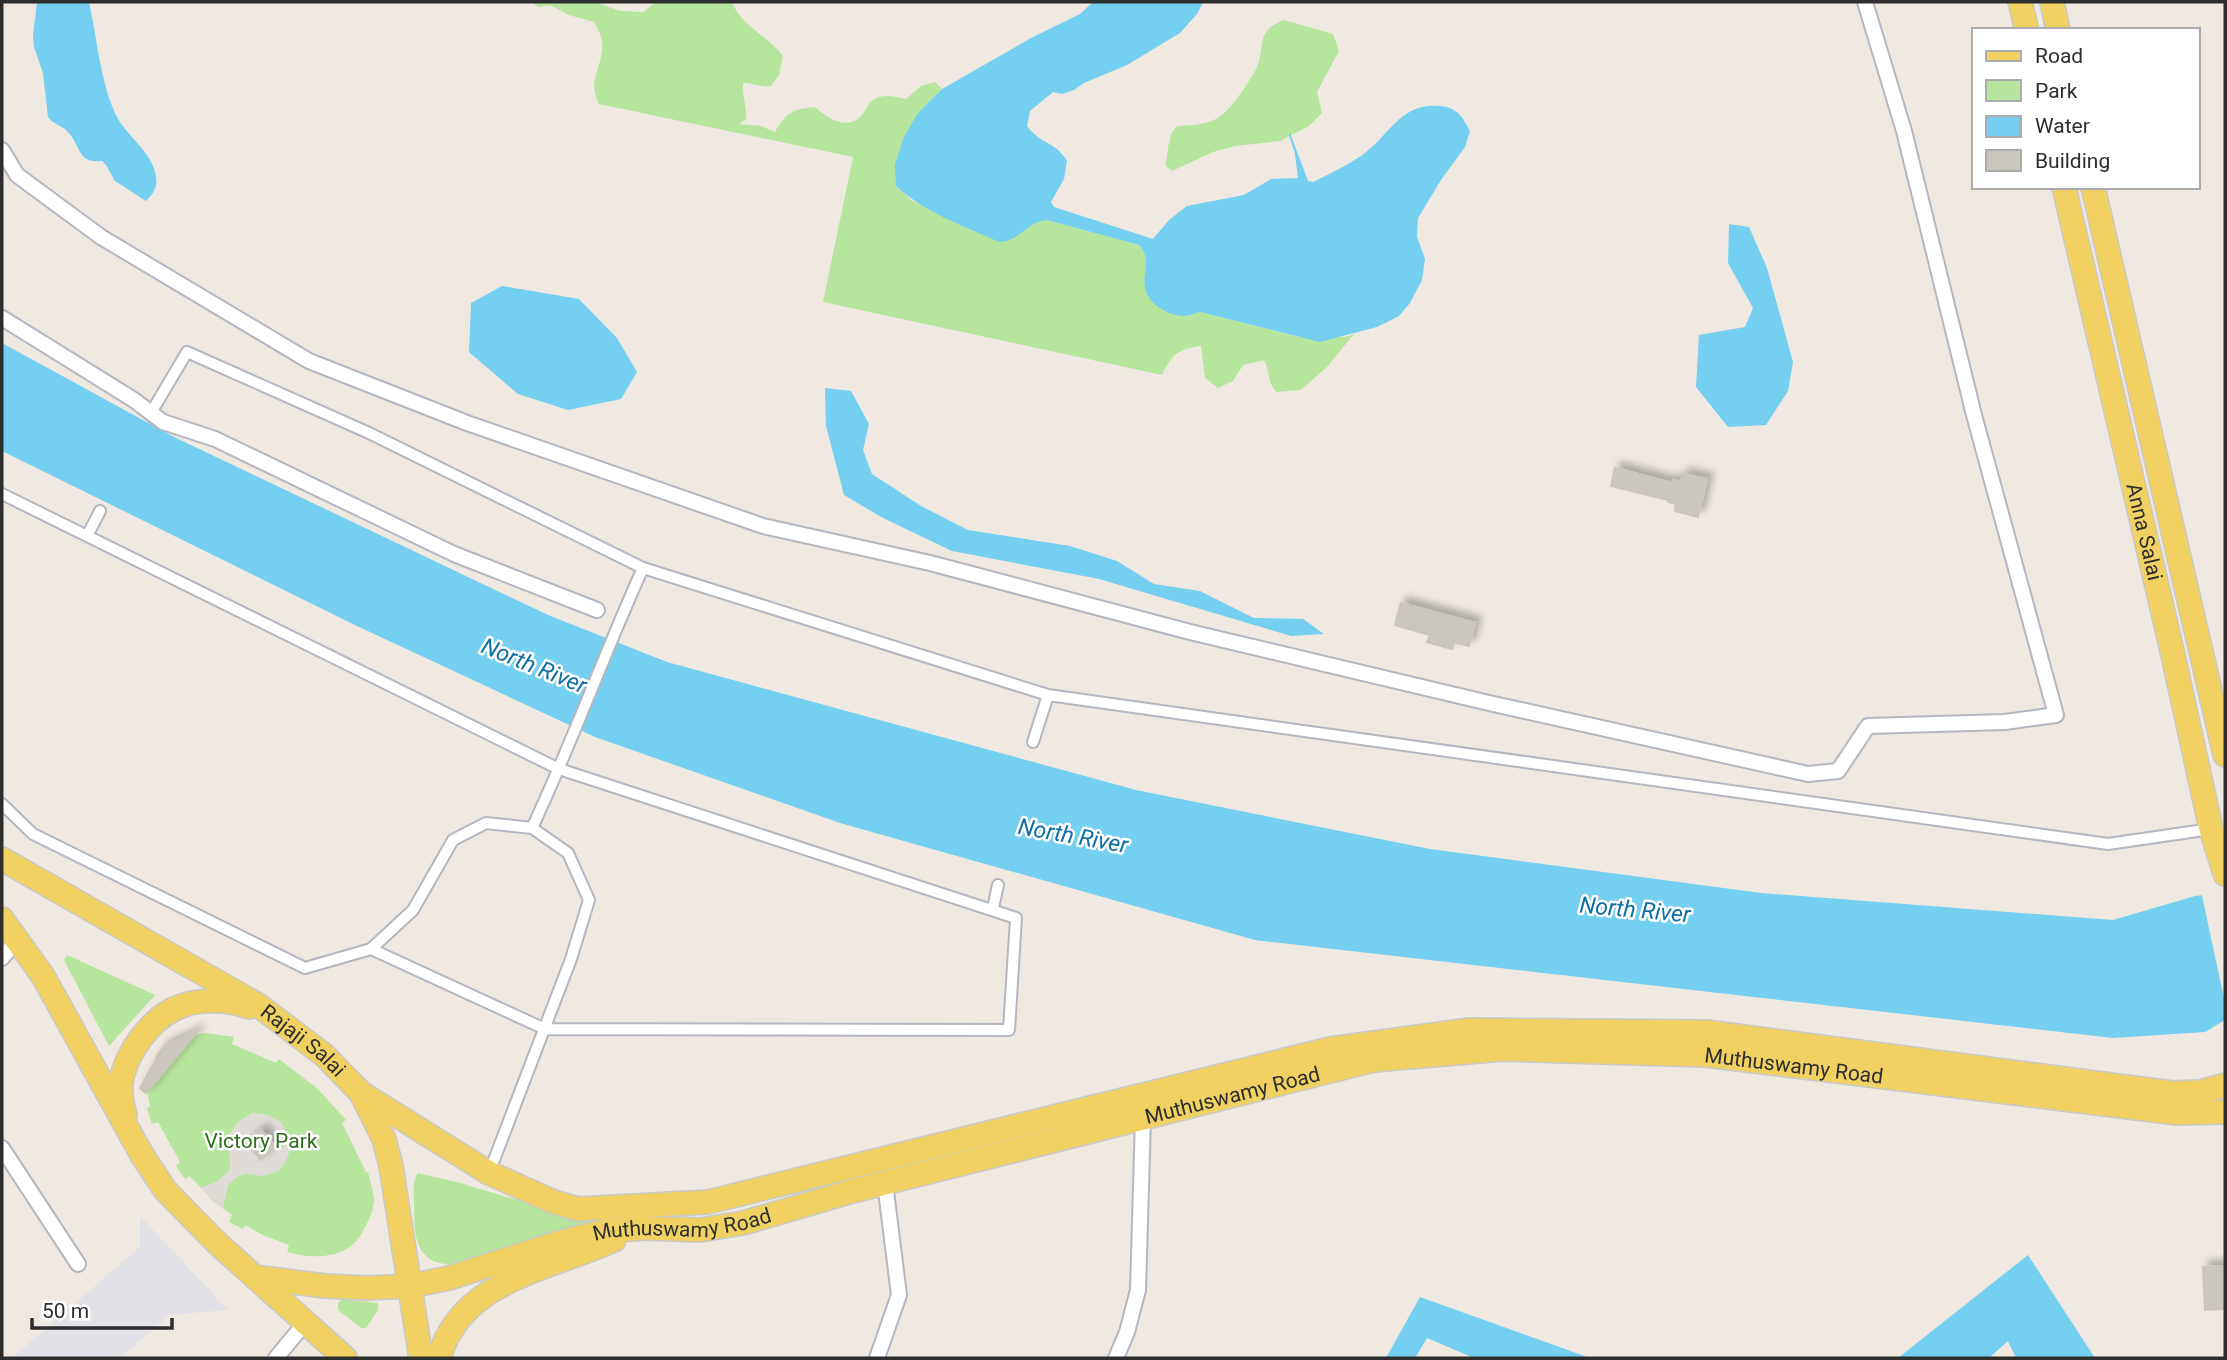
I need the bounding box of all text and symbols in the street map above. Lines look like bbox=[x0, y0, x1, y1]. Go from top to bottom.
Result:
legend bbox=[1972, 28, 2199, 189]
text: Road bbox=[2035, 44, 2083, 68]
text: Park bbox=[2035, 79, 2078, 103]
text: Water bbox=[2035, 114, 2090, 138]
text: Building bbox=[2035, 149, 2110, 173]
street label: Anna Salai bbox=[2121, 481, 2167, 583]
water label: North River bbox=[477, 633, 592, 700]
water label: North River bbox=[1016, 813, 1132, 859]
water label: North River bbox=[1578, 892, 1693, 928]
street label: Rajaji Salai bbox=[256, 999, 350, 1082]
street label: Muthuswamy Road bbox=[1703, 1043, 1885, 1089]
street label: Muthuswamy Road bbox=[1142, 1062, 1323, 1129]
park label: Victory Park bbox=[205, 1129, 318, 1153]
street label: Muthuswamy Road bbox=[590, 1203, 774, 1246]
scale bar bbox=[32, 1286, 172, 1330]
text: 50 m bbox=[42, 1299, 89, 1323]

